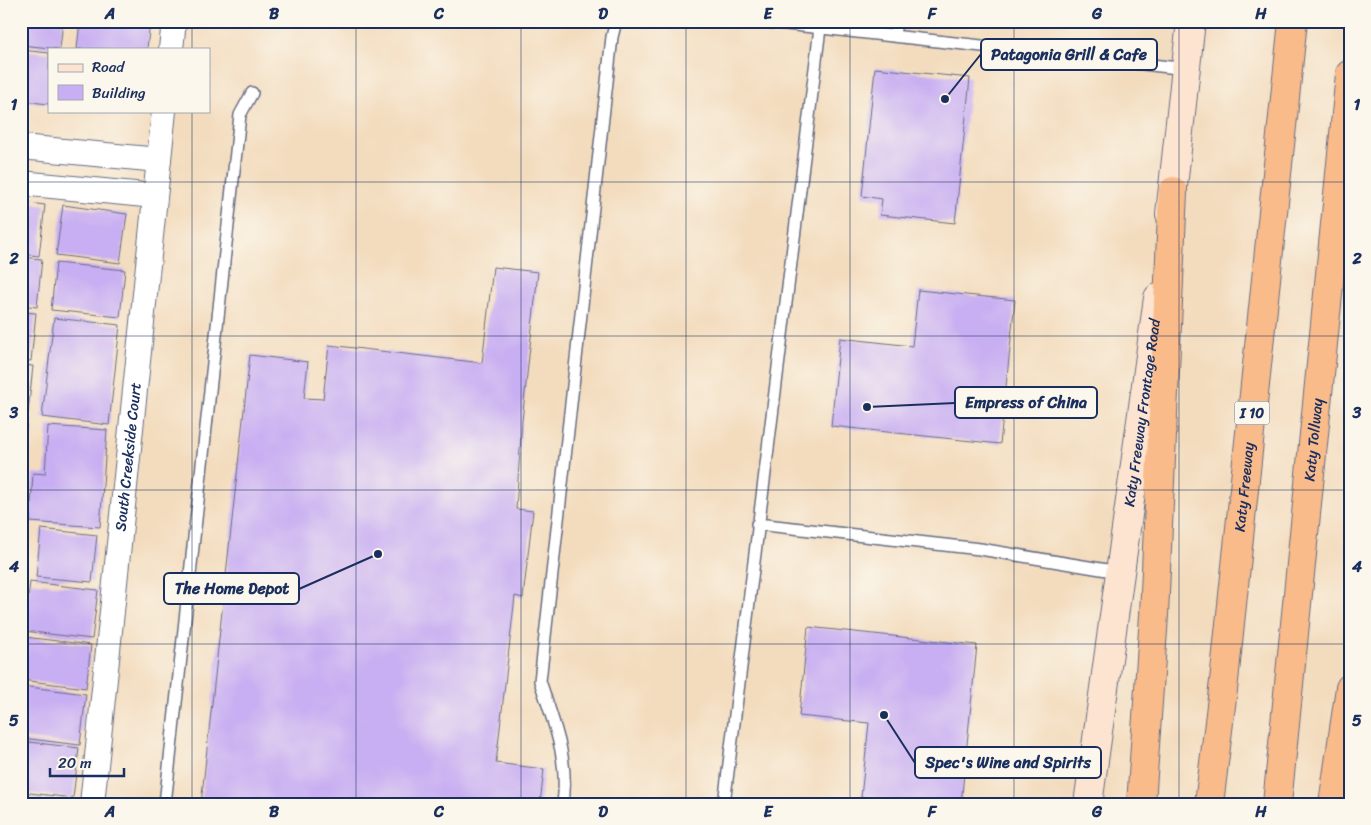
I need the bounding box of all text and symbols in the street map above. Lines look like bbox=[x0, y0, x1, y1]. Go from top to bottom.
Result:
text: A bbox=[104, 0, 115, 28]
text: B bbox=[269, 0, 280, 28]
text: C bbox=[433, 0, 445, 28]
text: D bbox=[598, 0, 608, 28]
text: E bbox=[764, 0, 774, 28]
text: F bbox=[927, 0, 938, 28]
text: G bbox=[1091, 0, 1103, 28]
text: H bbox=[1254, 0, 1267, 28]
callout: Patagonia Grill & Cafe bbox=[981, 39, 1157, 70]
text: Patagonia Grill & Cafe bbox=[991, 40, 1148, 69]
legend bbox=[48, 48, 210, 112]
text: Road bbox=[92, 54, 125, 80]
text: Building bbox=[92, 80, 146, 106]
text: 1 bbox=[11, 90, 18, 119]
text: 1 bbox=[1354, 90, 1361, 119]
text: 2 bbox=[8, 244, 19, 273]
text: 2 bbox=[1351, 244, 1362, 273]
street label: Katy Freeway Frontage Road bbox=[1116, 316, 1168, 508]
street label: South Creekside Court bbox=[107, 381, 149, 533]
callout: Empress of China bbox=[955, 387, 1097, 418]
text: Empress of China bbox=[965, 388, 1087, 417]
street label: Katy Tollway bbox=[1296, 397, 1331, 483]
text: 3 bbox=[9, 398, 19, 427]
text: 3 bbox=[1352, 398, 1362, 427]
road number: I 10 bbox=[1234, 402, 1270, 424]
street label: Katy Freeway bbox=[1227, 441, 1262, 533]
text: 4 bbox=[8, 552, 19, 581]
text: 4 bbox=[1351, 552, 1362, 581]
callout: The Home Depot bbox=[164, 573, 299, 604]
text: The Home Depot bbox=[175, 574, 289, 603]
text: 5 bbox=[9, 706, 19, 735]
text: 5 bbox=[1352, 706, 1362, 735]
scale bar bbox=[50, 745, 124, 777]
callout: Spec's Wine and Spirits bbox=[915, 747, 1101, 778]
text: Spec's Wine and Spirits bbox=[924, 748, 1091, 777]
text: 20 m bbox=[58, 750, 92, 776]
text: A bbox=[104, 797, 115, 825]
text: B bbox=[269, 797, 280, 825]
text: C bbox=[433, 797, 445, 825]
text: D bbox=[598, 797, 608, 825]
text: E bbox=[764, 797, 774, 825]
text: F bbox=[927, 797, 938, 825]
text: G bbox=[1091, 797, 1103, 825]
text: H bbox=[1254, 797, 1267, 825]

